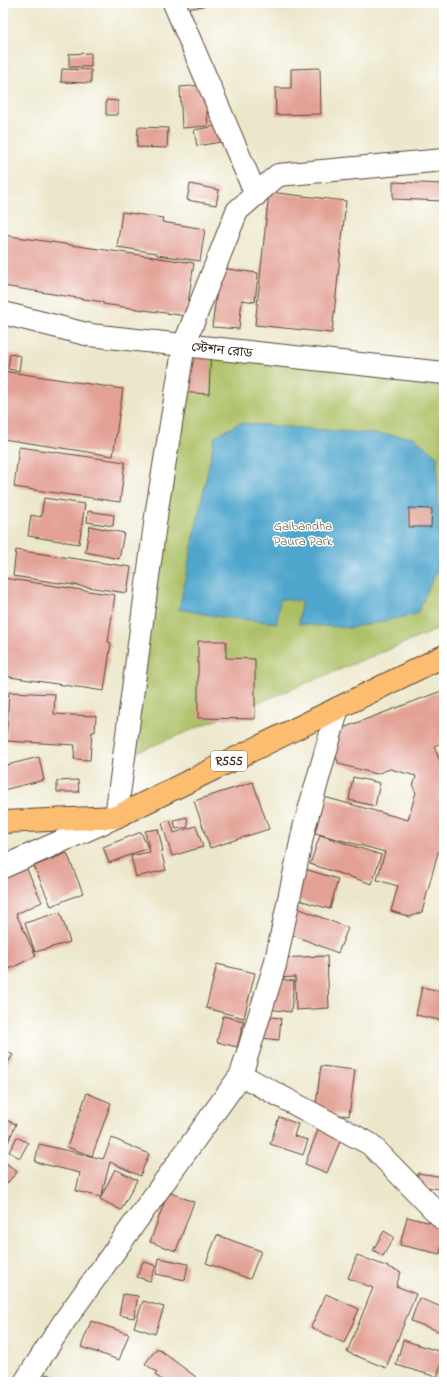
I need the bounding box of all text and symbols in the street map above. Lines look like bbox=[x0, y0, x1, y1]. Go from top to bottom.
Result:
street label: স্টেশন রোড bbox=[190, 338, 254, 363]
park label: Gaibandha Paura Park bbox=[274, 517, 333, 551]
road number: R555 bbox=[211, 751, 247, 771]

